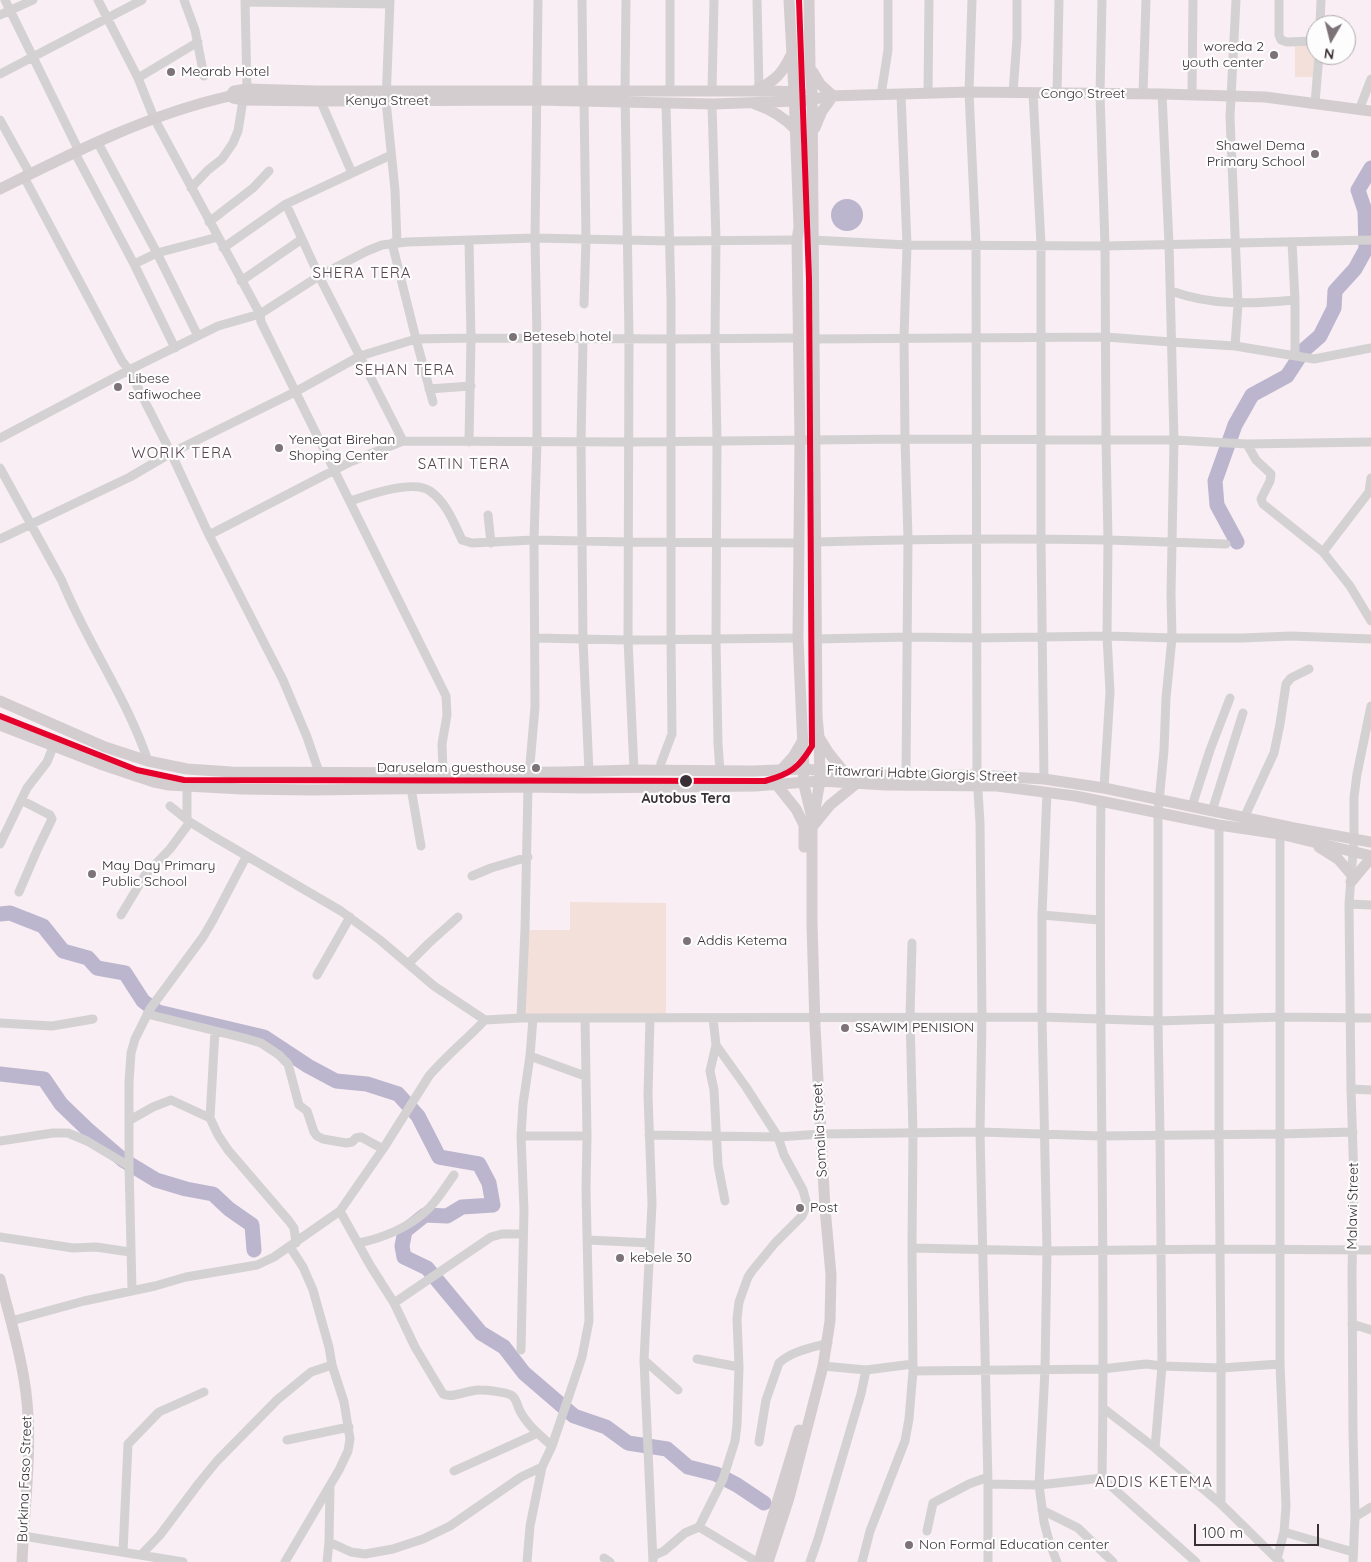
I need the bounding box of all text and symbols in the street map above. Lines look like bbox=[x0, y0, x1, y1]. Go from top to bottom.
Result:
north arrow bbox=[1306, 15, 1356, 65]
place label: woreda 2 youth center bbox=[1182, 39, 1264, 72]
text: N bbox=[1323, 44, 1335, 63]
marker: woreda 2 youth center bbox=[1268, 49, 1280, 61]
place label: Mearab Hotel bbox=[181, 64, 269, 80]
marker: Mearab Hotel bbox=[165, 66, 177, 78]
street label: Congo Street bbox=[1041, 86, 1125, 102]
street label: Kenya Street bbox=[345, 93, 429, 109]
place label: Shawel Dema Primary School bbox=[1207, 138, 1305, 170]
marker: Shawel Dema Primary School bbox=[1309, 148, 1321, 160]
district label: SHERA TERA bbox=[311, 264, 413, 282]
place label: Beteseb hotel bbox=[523, 329, 612, 345]
marker: Beteseb hotel bbox=[507, 331, 519, 343]
district label: SEHAN TERA bbox=[354, 361, 456, 379]
place label: Libese safiwochee bbox=[128, 371, 201, 404]
marker: Libese safiwochee bbox=[112, 381, 124, 393]
place label: Yenegat Birehan Shoping Center bbox=[289, 432, 395, 464]
marker: Yenegat Birehan Shoping Center bbox=[273, 442, 285, 454]
district label: WORIK TERA bbox=[130, 444, 234, 462]
district label: SATIN TERA bbox=[416, 455, 512, 473]
place label: Daruselam guesthouse bbox=[377, 760, 526, 776]
marker: Daruselam guesthouse bbox=[530, 762, 542, 774]
street label: Fitawrari Habte Giorgis Street bbox=[826, 762, 1018, 786]
marker: Autobus Tera bbox=[678, 773, 694, 789]
place label: Autobus Tera bbox=[641, 791, 731, 807]
place label: May Day Primary Public School bbox=[102, 858, 215, 890]
marker: May Day Primary Public School bbox=[86, 868, 98, 880]
place label: Addis Ketema bbox=[697, 933, 787, 949]
marker: Addis Ketema bbox=[681, 935, 693, 947]
place label: SSAWIM PENISION bbox=[855, 1020, 974, 1036]
marker: SSAWIM PENISION bbox=[839, 1022, 851, 1034]
street label: Somalia Street bbox=[809, 1082, 831, 1178]
street label: Malawi Street bbox=[1344, 1162, 1362, 1250]
place label: Post bbox=[810, 1200, 838, 1216]
marker: Post bbox=[794, 1202, 806, 1214]
place label: kebele 30 bbox=[630, 1250, 692, 1266]
marker: kebele 30 bbox=[614, 1252, 626, 1264]
street label: Burkina Faso Street bbox=[14, 1415, 36, 1543]
district label: ADDIS KETEMA bbox=[1094, 1473, 1214, 1491]
scale bar bbox=[1196, 1514, 1321, 1546]
text: 100 m bbox=[1202, 1523, 1243, 1542]
place label: Non Formal Education center bbox=[919, 1537, 1109, 1553]
marker: Non Formal Education center bbox=[903, 1539, 915, 1551]

